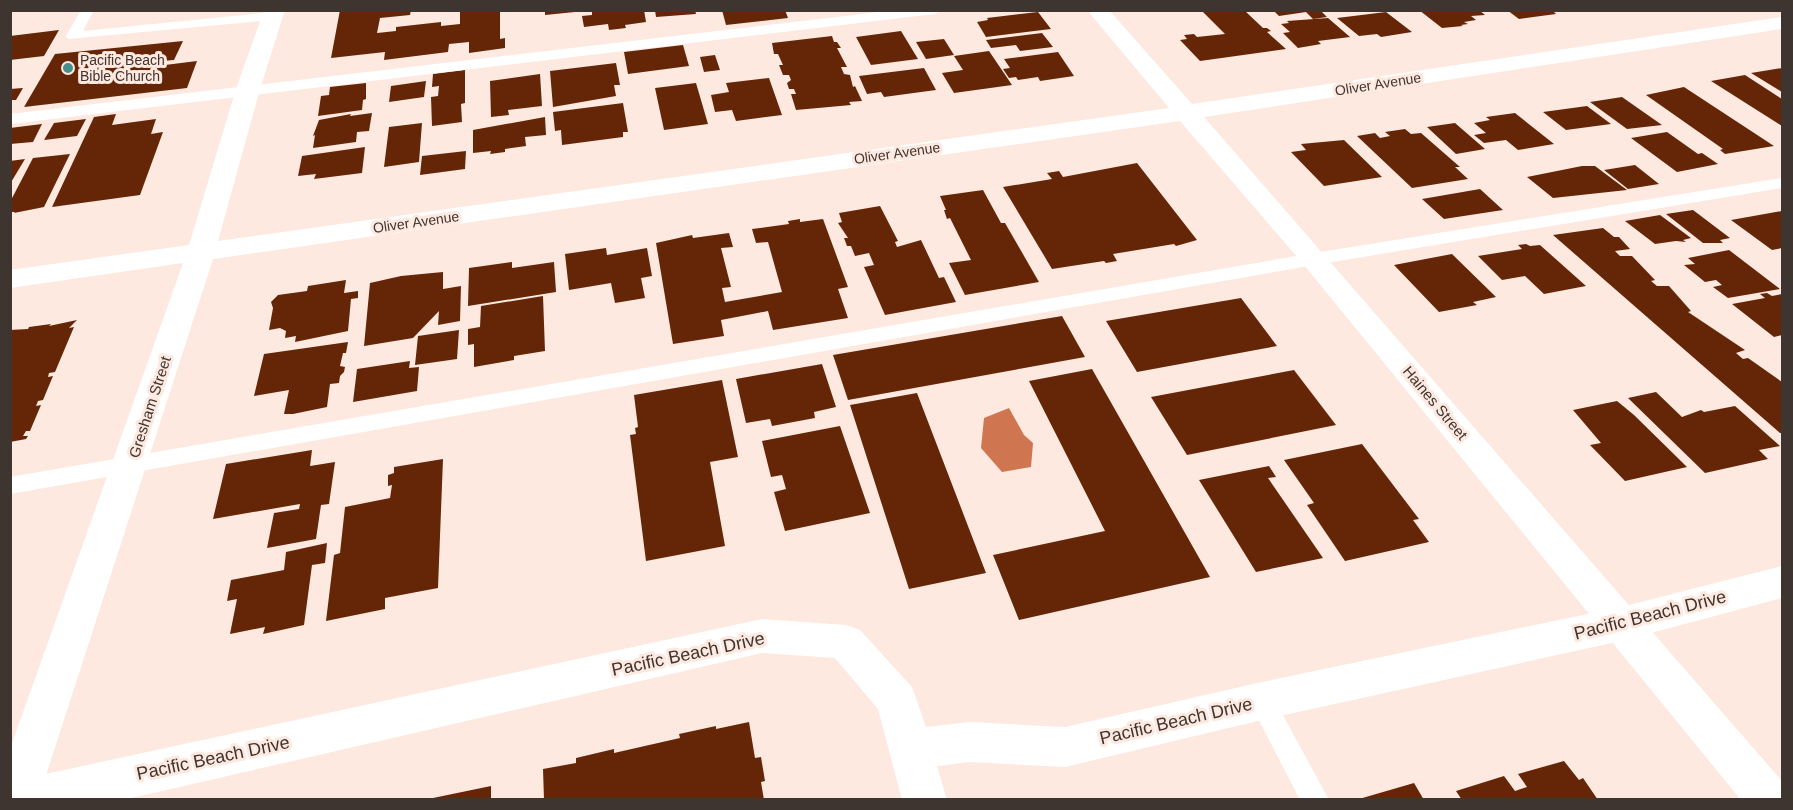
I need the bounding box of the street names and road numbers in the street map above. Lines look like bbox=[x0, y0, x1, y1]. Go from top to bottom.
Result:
street label: Oliver Avenue bbox=[1334, 69, 1422, 99]
street label: Oliver Avenue bbox=[853, 139, 941, 167]
street label: Oliver Avenue bbox=[372, 208, 460, 236]
street label: Gresham Street bbox=[125, 353, 174, 460]
street label: Haines Street bbox=[1400, 362, 1472, 444]
street label: Pacific Beach Drive bbox=[1572, 586, 1728, 644]
street label: Pacific Beach Drive bbox=[610, 628, 766, 680]
street label: Pacific Beach Drive bbox=[1098, 694, 1254, 748]
street label: Pacific Beach Drive bbox=[135, 732, 291, 784]

